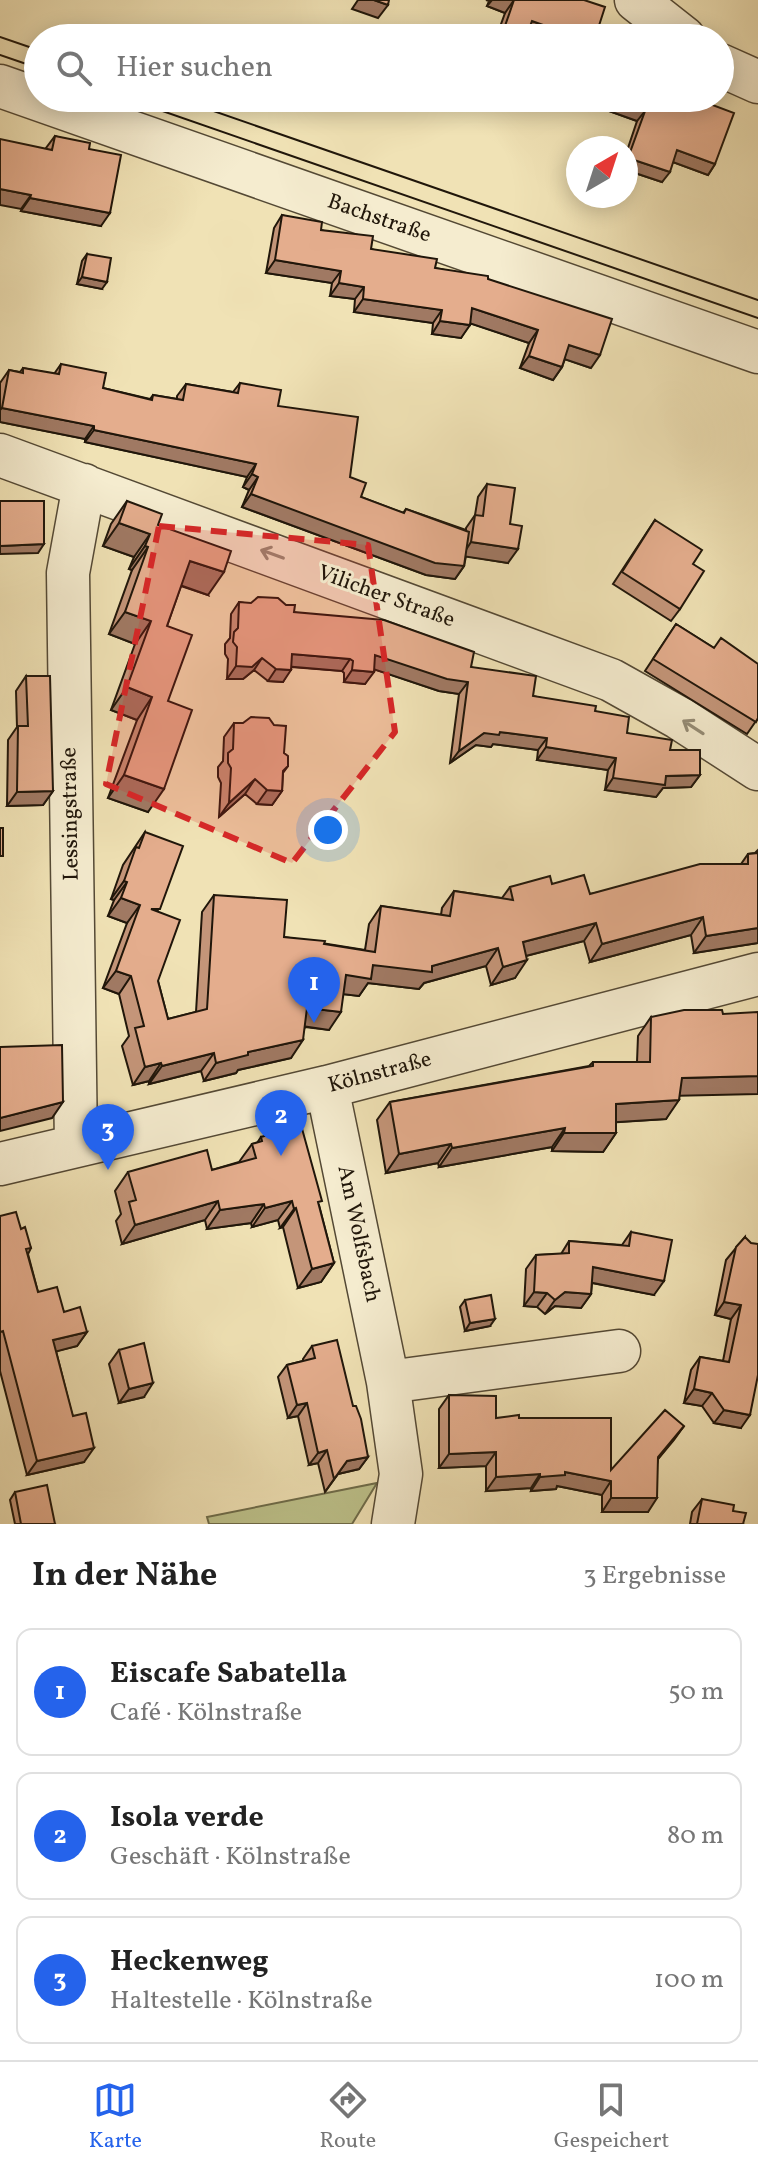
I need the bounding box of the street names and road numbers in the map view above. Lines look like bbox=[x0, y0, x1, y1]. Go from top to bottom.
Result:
street label: Bachstraße bbox=[323, 187, 435, 251]
street label: Vilicher Straße bbox=[313, 558, 459, 636]
street label: Lessingstraße bbox=[54, 747, 88, 881]
street label: Kölnstraße bbox=[325, 1044, 435, 1102]
street label: Am Wolfsbach bbox=[328, 1163, 388, 1305]

